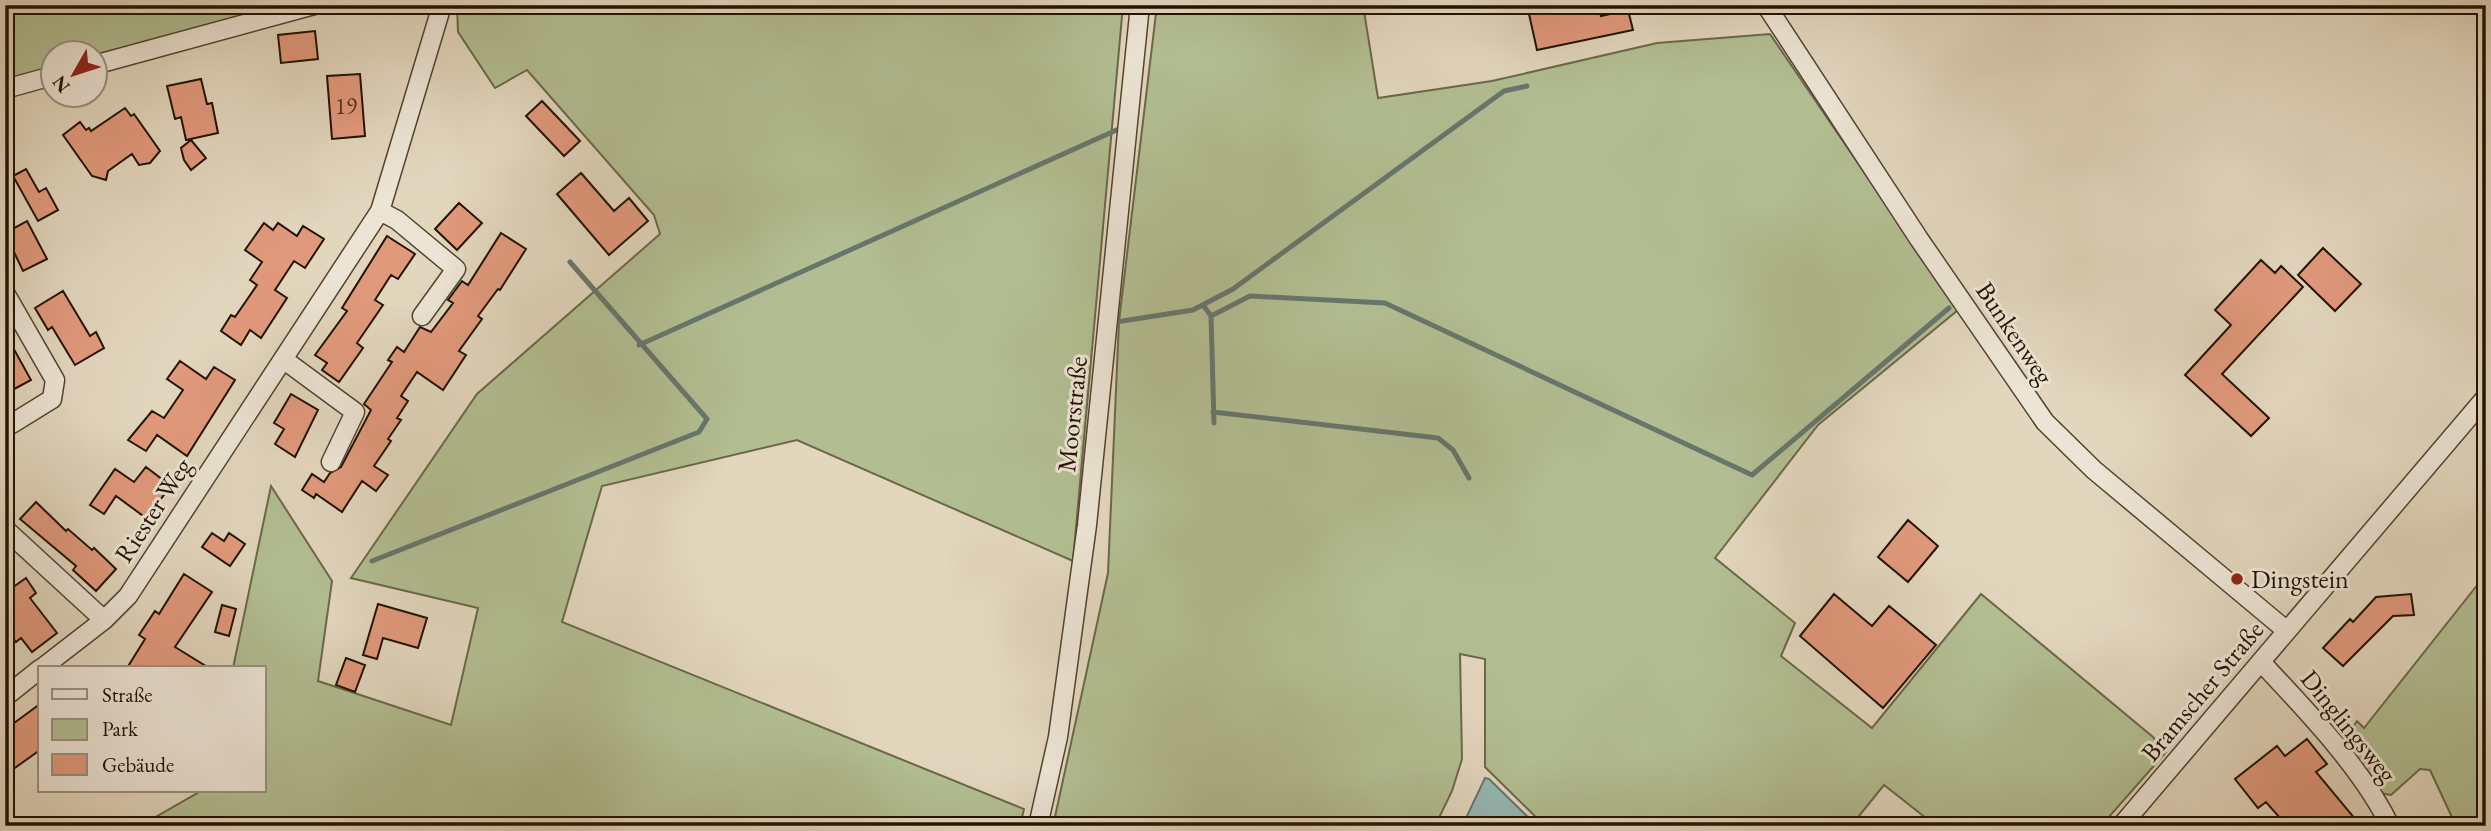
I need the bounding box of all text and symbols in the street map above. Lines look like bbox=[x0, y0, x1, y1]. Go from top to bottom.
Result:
north arrow bbox=[38, 38, 108, 108]
text: N bbox=[46, 70, 76, 98]
house number: 19 bbox=[335, 91, 357, 121]
street label: Bunkenweg bbox=[1968, 275, 2062, 391]
street label: Moorstraße bbox=[1049, 354, 1095, 474]
street label: Riester Weg bbox=[107, 451, 200, 569]
place label: Dingstein bbox=[2251, 562, 2349, 596]
marker: Dingstein bbox=[2229, 571, 2245, 587]
street label: Bramscher Straße bbox=[2133, 614, 2271, 768]
street label: Dinglingsweg bbox=[2293, 663, 2405, 790]
legend bbox=[38, 666, 266, 792]
text: Straße bbox=[102, 681, 153, 708]
text: Park bbox=[102, 715, 139, 742]
text: Gebäude bbox=[102, 751, 174, 778]

